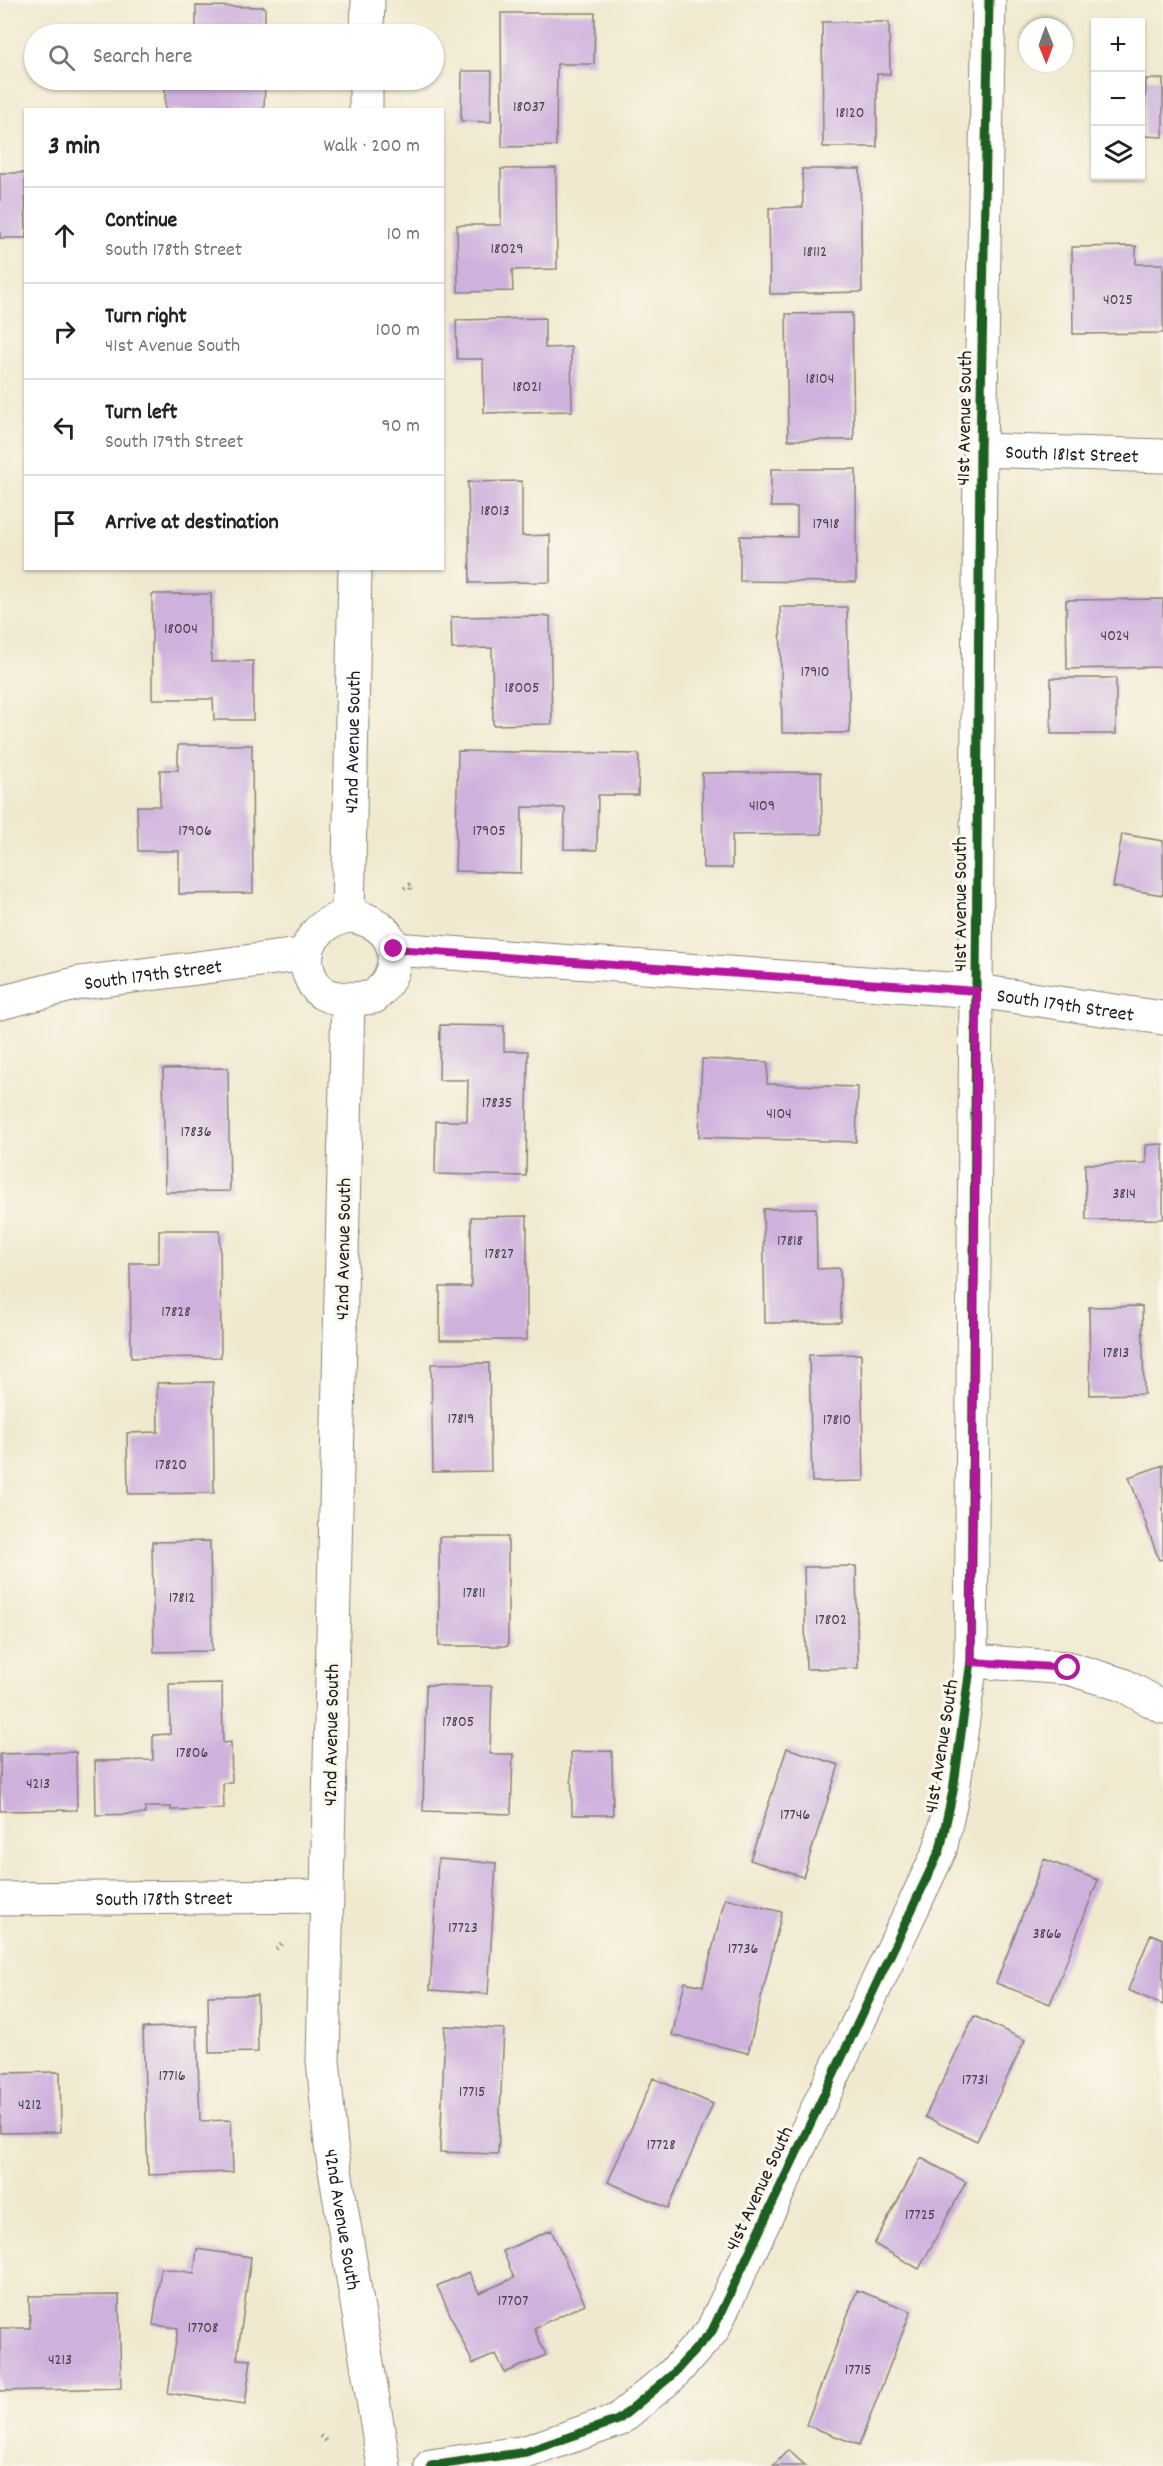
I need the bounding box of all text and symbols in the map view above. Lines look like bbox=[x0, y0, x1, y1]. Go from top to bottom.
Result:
north arrow bbox=[1019, 18, 1073, 72]
map controls bbox=[1091, 18, 1145, 180]
button: + bbox=[1091, 18, 1145, 72]
search box bbox=[24, 24, 444, 90]
icon: search bbox=[45, 41, 78, 74]
text: Search here bbox=[93, 42, 192, 73]
button: − bbox=[1091, 72, 1145, 126]
house number: 18037 bbox=[513, 96, 545, 119]
house number: 18120 bbox=[835, 102, 865, 125]
button: layers bbox=[1091, 126, 1145, 180]
text: 3 min bbox=[48, 129, 100, 166]
text: Walk · 200 m bbox=[324, 133, 420, 161]
text: Continue bbox=[105, 206, 177, 237]
icon: ahead bbox=[48, 219, 81, 252]
text: 10 m bbox=[386, 221, 420, 249]
text: South 178th Street bbox=[105, 237, 242, 265]
house number: 18029 bbox=[491, 238, 523, 261]
house number: 18112 bbox=[803, 241, 827, 264]
house number: 4025 bbox=[1103, 289, 1133, 312]
text: Turn right bbox=[105, 302, 187, 333]
icon: right bbox=[48, 315, 81, 348]
text: 100 m bbox=[376, 317, 420, 345]
text: 41st Avenue South bbox=[105, 333, 240, 361]
street label: 41st Avenue South bbox=[951, 350, 981, 486]
house number: 18104 bbox=[806, 368, 834, 391]
house number: 18021 bbox=[512, 376, 542, 399]
text: Turn left bbox=[105, 398, 177, 429]
icon: left bbox=[48, 411, 81, 444]
text: 90 m bbox=[382, 413, 420, 441]
text: South 179th Street bbox=[105, 429, 243, 457]
street label: South 181st Street bbox=[1005, 440, 1139, 472]
house number: 18013 bbox=[480, 500, 510, 523]
icon: arrive bbox=[48, 507, 81, 540]
text: Arrive at destination bbox=[105, 508, 279, 539]
house number: 17918 bbox=[813, 513, 839, 536]
house number: 18004 bbox=[164, 618, 198, 641]
house number: 4024 bbox=[1101, 625, 1130, 648]
house number: 17910 bbox=[800, 661, 830, 684]
street label: 42nd Avenue South bbox=[339, 671, 370, 814]
house number: 18005 bbox=[505, 677, 539, 700]
house number: 4109 bbox=[749, 795, 775, 818]
house number: 17906 bbox=[178, 820, 212, 843]
house number: 17905 bbox=[472, 820, 506, 843]
street label: 41st Avenue South bbox=[948, 836, 976, 972]
route end bbox=[380, 935, 406, 961]
street label: South 179th Street bbox=[83, 954, 224, 999]
street label: South 179th Street bbox=[995, 983, 1136, 1031]
house number: 17835 bbox=[482, 1092, 512, 1115]
house number: 4104 bbox=[766, 1103, 792, 1126]
house number: 17836 bbox=[181, 1121, 212, 1144]
street label: 42nd Avenue South bbox=[330, 1178, 360, 1320]
house number: 3814 bbox=[1112, 1183, 1136, 1206]
house number: 17818 bbox=[777, 1230, 803, 1253]
house number: 17827 bbox=[484, 1243, 514, 1266]
house number: 17828 bbox=[161, 1301, 191, 1324]
house number: 17813 bbox=[1103, 1342, 1129, 1365]
house number: 17819 bbox=[448, 1408, 474, 1431]
house number: 17810 bbox=[823, 1409, 851, 1432]
house number: 17820 bbox=[155, 1454, 187, 1477]
house number: 17811 bbox=[462, 1582, 486, 1605]
house number: 17812 bbox=[169, 1587, 195, 1610]
house number: 17802 bbox=[815, 1609, 847, 1632]
route start bbox=[1054, 1654, 1080, 1680]
street label: 42nd Avenue South bbox=[318, 1664, 348, 1806]
street label: 41st Avenue South bbox=[919, 1677, 967, 1815]
house number: 17805 bbox=[442, 1711, 474, 1734]
house number: 17806 bbox=[176, 1742, 208, 1765]
house number: 4213 bbox=[26, 1773, 50, 1796]
house number: 17746 bbox=[780, 1804, 810, 1827]
street label: South 178th Street bbox=[95, 1886, 233, 1915]
house number: 17723 bbox=[448, 1917, 478, 1940]
house number: 3866 bbox=[1032, 1923, 1062, 1946]
house number: 17736 bbox=[728, 1938, 759, 1961]
house number: 17716 bbox=[158, 2065, 186, 2088]
house number: 17731 bbox=[962, 2069, 988, 2092]
house number: 17715 bbox=[459, 2081, 485, 2104]
house number: 4212 bbox=[18, 2094, 42, 2117]
street label: 41st Avenue South bbox=[719, 2122, 802, 2256]
house number: 17728 bbox=[646, 2134, 676, 2157]
street label: 42nd Avenue South bbox=[315, 2147, 366, 2292]
house number: 17725 bbox=[905, 2204, 935, 2227]
house number: 17707 bbox=[498, 2290, 528, 2313]
house number: 17708 bbox=[188, 2317, 218, 2340]
house number: 4213 bbox=[48, 2349, 72, 2372]
house number: 17715 bbox=[845, 2359, 871, 2382]

